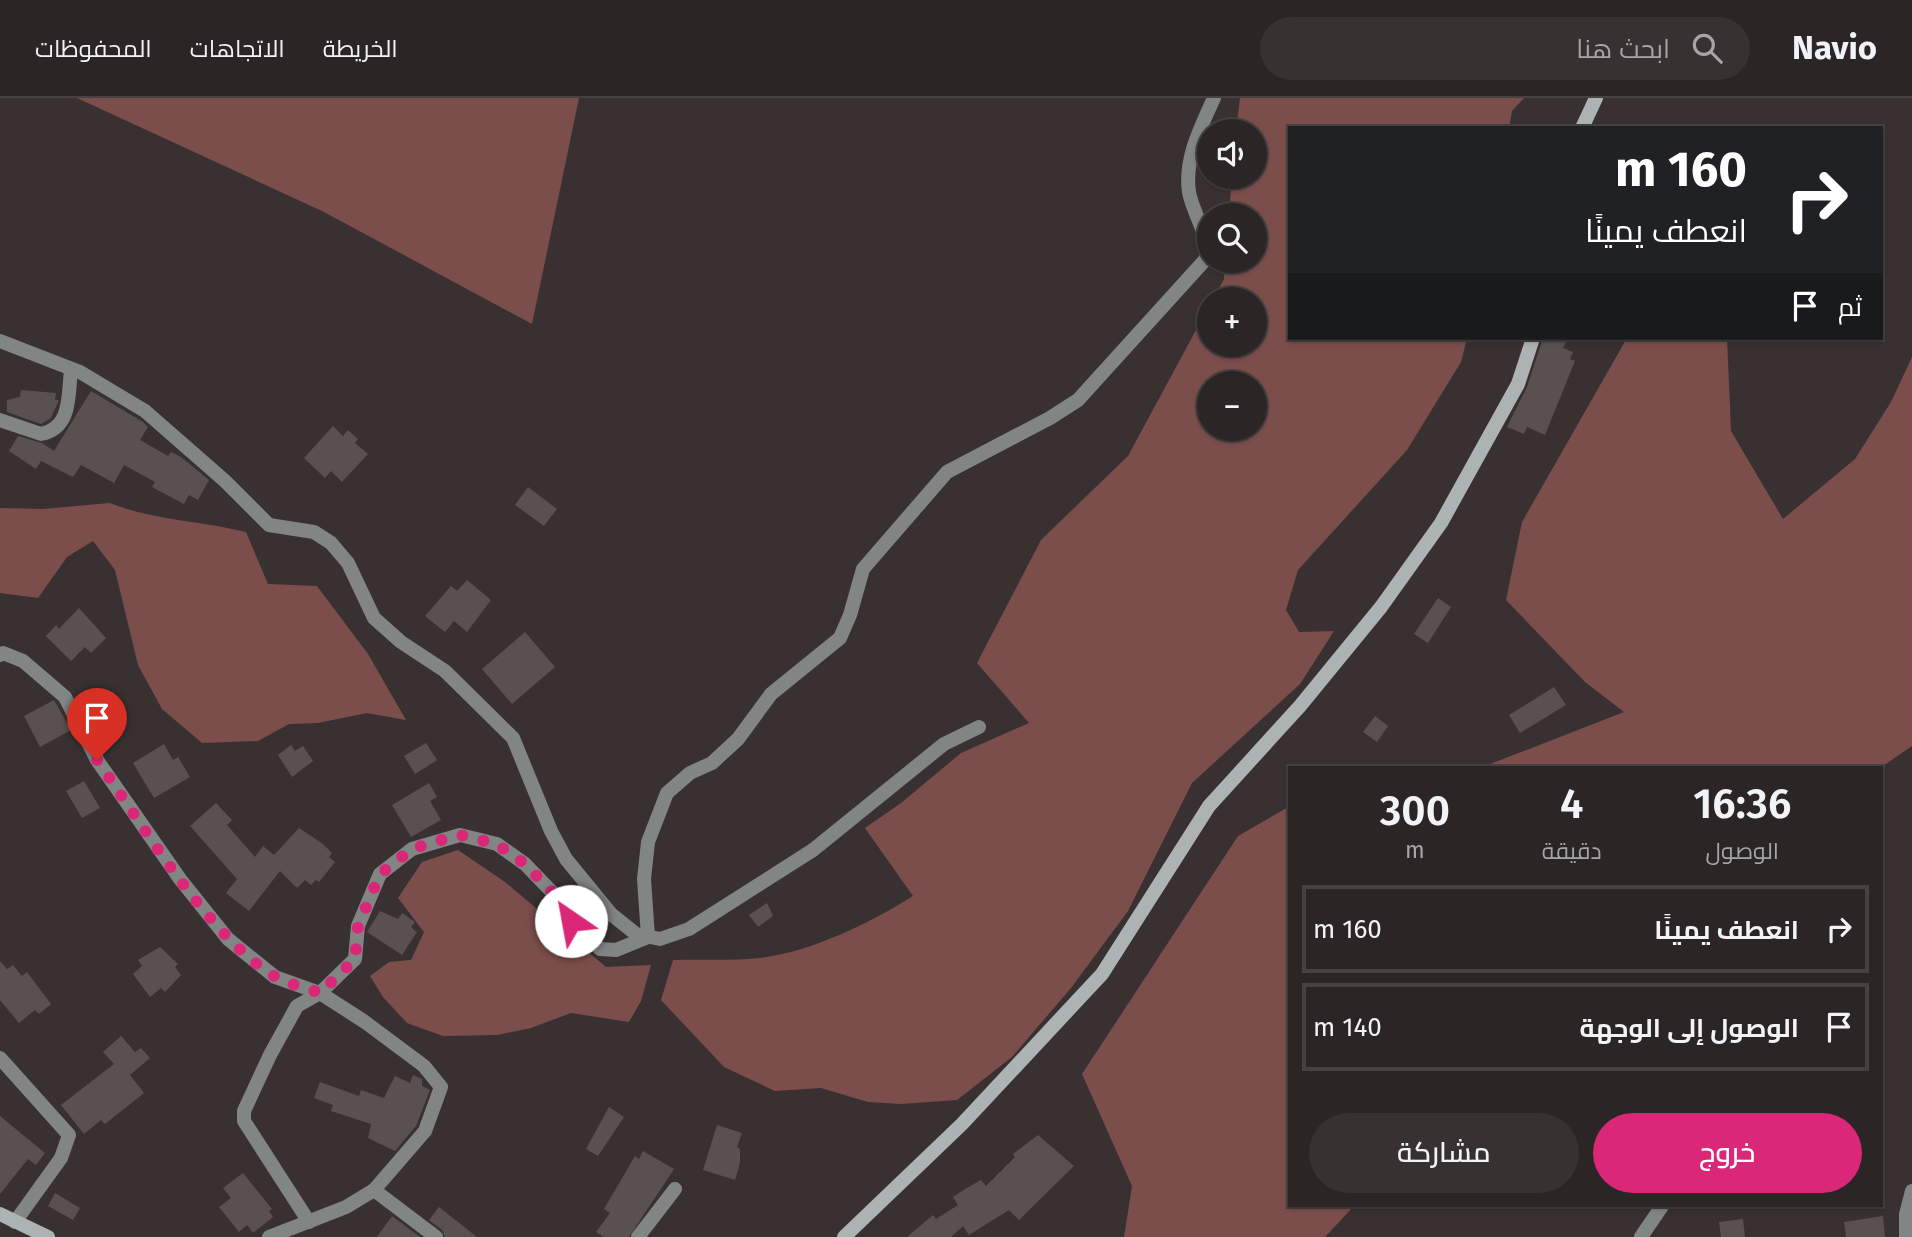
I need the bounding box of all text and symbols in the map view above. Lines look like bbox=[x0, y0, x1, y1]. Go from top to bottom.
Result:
search box bbox=[1260, 17, 1750, 80]
text: Navio bbox=[1792, 28, 1877, 68]
icon: search bbox=[1688, 29, 1726, 67]
text: ابحث هنا bbox=[1576, 34, 1670, 65]
text: المحفوظات bbox=[35, 35, 152, 63]
text: الاتجاهات bbox=[190, 35, 285, 63]
text: الخريطة bbox=[323, 35, 398, 63]
map controls bbox=[1197, 119, 1267, 441]
button: sound bbox=[1197, 119, 1267, 189]
text: 160 m bbox=[1615, 140, 1747, 199]
icon: right bbox=[1771, 154, 1862, 245]
button: search bbox=[1197, 203, 1267, 273]
text: انعطف يمينًا bbox=[1585, 212, 1747, 250]
button: + bbox=[1197, 287, 1267, 357]
icon: arrive bbox=[1786, 287, 1824, 325]
text: ثم bbox=[1838, 292, 1862, 323]
button: − bbox=[1197, 371, 1267, 441]
pin bbox=[67, 688, 127, 760]
icon: arrive bbox=[78, 699, 116, 737]
text: 4 bbox=[1560, 779, 1583, 829]
text: 16:36 bbox=[1693, 779, 1791, 829]
text: 300 bbox=[1380, 786, 1450, 836]
text: m bbox=[1405, 836, 1425, 864]
text: دقيقة bbox=[1542, 837, 1602, 865]
text: الوصول bbox=[1706, 837, 1779, 865]
position arrow bbox=[534, 884, 608, 958]
icon: right bbox=[1820, 910, 1858, 948]
text: 160 m bbox=[1313, 914, 1382, 945]
text: انعطف يمينًا bbox=[1654, 915, 1799, 946]
icon: arrive bbox=[1820, 1008, 1858, 1046]
text: 140 m bbox=[1313, 1012, 1382, 1043]
text: الوصول إلى الوجهة bbox=[1580, 1013, 1799, 1044]
button: مشاركة bbox=[1309, 1113, 1579, 1193]
button: خروج bbox=[1593, 1113, 1862, 1193]

